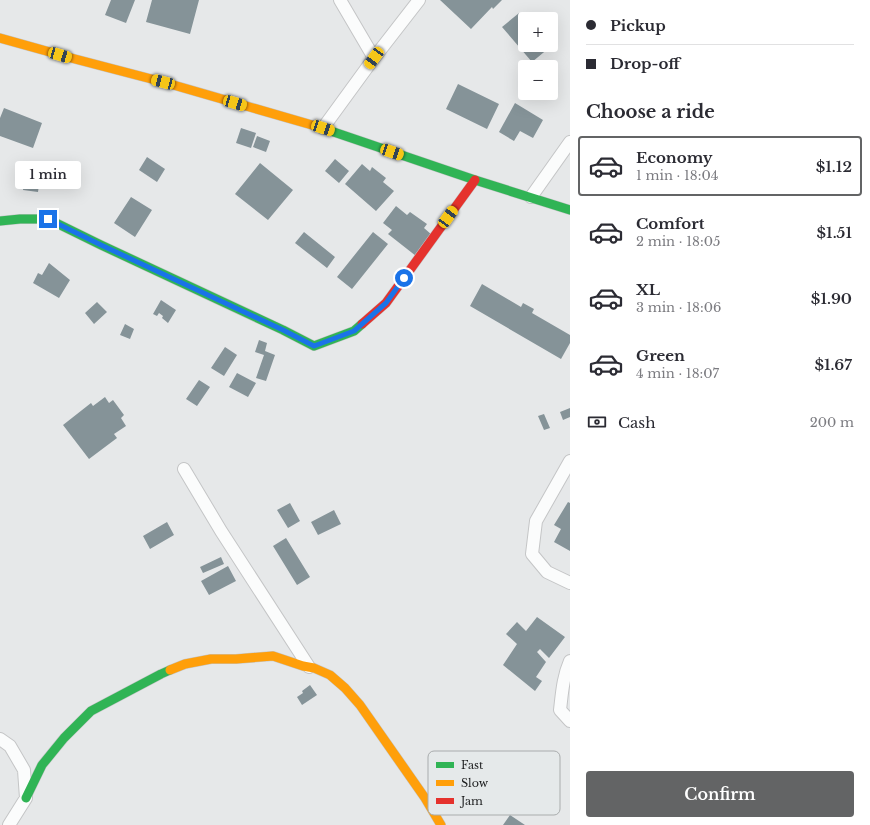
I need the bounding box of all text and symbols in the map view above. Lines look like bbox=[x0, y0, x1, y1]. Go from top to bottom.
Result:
map controls bbox=[518, 12, 558, 100]
button: + bbox=[518, 12, 558, 52]
text: Pickup bbox=[610, 16, 666, 35]
car bbox=[362, 45, 386, 71]
car bbox=[47, 46, 73, 64]
text: Drop-off bbox=[610, 54, 680, 73]
button: − bbox=[518, 60, 558, 100]
car bbox=[150, 73, 176, 91]
car bbox=[222, 94, 248, 112]
text: Choose a ride bbox=[586, 101, 715, 123]
car bbox=[310, 119, 336, 137]
car bbox=[379, 142, 405, 162]
icon: car bbox=[588, 148, 624, 184]
text: Economy bbox=[636, 148, 713, 167]
text: $1.12 bbox=[816, 157, 852, 176]
callout: 1 min bbox=[15, 161, 81, 189]
text: 1 min bbox=[29, 166, 67, 183]
text: 1 min · 18:04 bbox=[636, 167, 718, 184]
car bbox=[436, 204, 460, 230]
route end bbox=[39, 210, 57, 228]
icon: car bbox=[588, 214, 624, 250]
text: Comfort bbox=[636, 214, 704, 233]
text: $1.51 bbox=[817, 223, 852, 242]
text: 2 min · 18:05 bbox=[636, 233, 720, 250]
route start bbox=[395, 269, 413, 287]
icon: car bbox=[588, 280, 624, 316]
text: XL bbox=[636, 280, 660, 299]
text: $1.90 bbox=[811, 289, 852, 308]
text: 3 min · 18:06 bbox=[636, 299, 721, 316]
icon: car bbox=[588, 346, 624, 382]
text: Green bbox=[636, 346, 685, 365]
text: $1.67 bbox=[814, 355, 852, 374]
text: 4 min · 18:07 bbox=[636, 365, 719, 382]
icon: cash bbox=[586, 411, 608, 433]
text: Cash bbox=[618, 413, 655, 432]
text: 200 m bbox=[810, 414, 854, 431]
legend bbox=[428, 751, 560, 815]
text: Fast bbox=[461, 758, 484, 772]
button: Confirm bbox=[586, 771, 854, 817]
text: Slow bbox=[461, 776, 489, 790]
text: Jam bbox=[459, 794, 483, 808]

